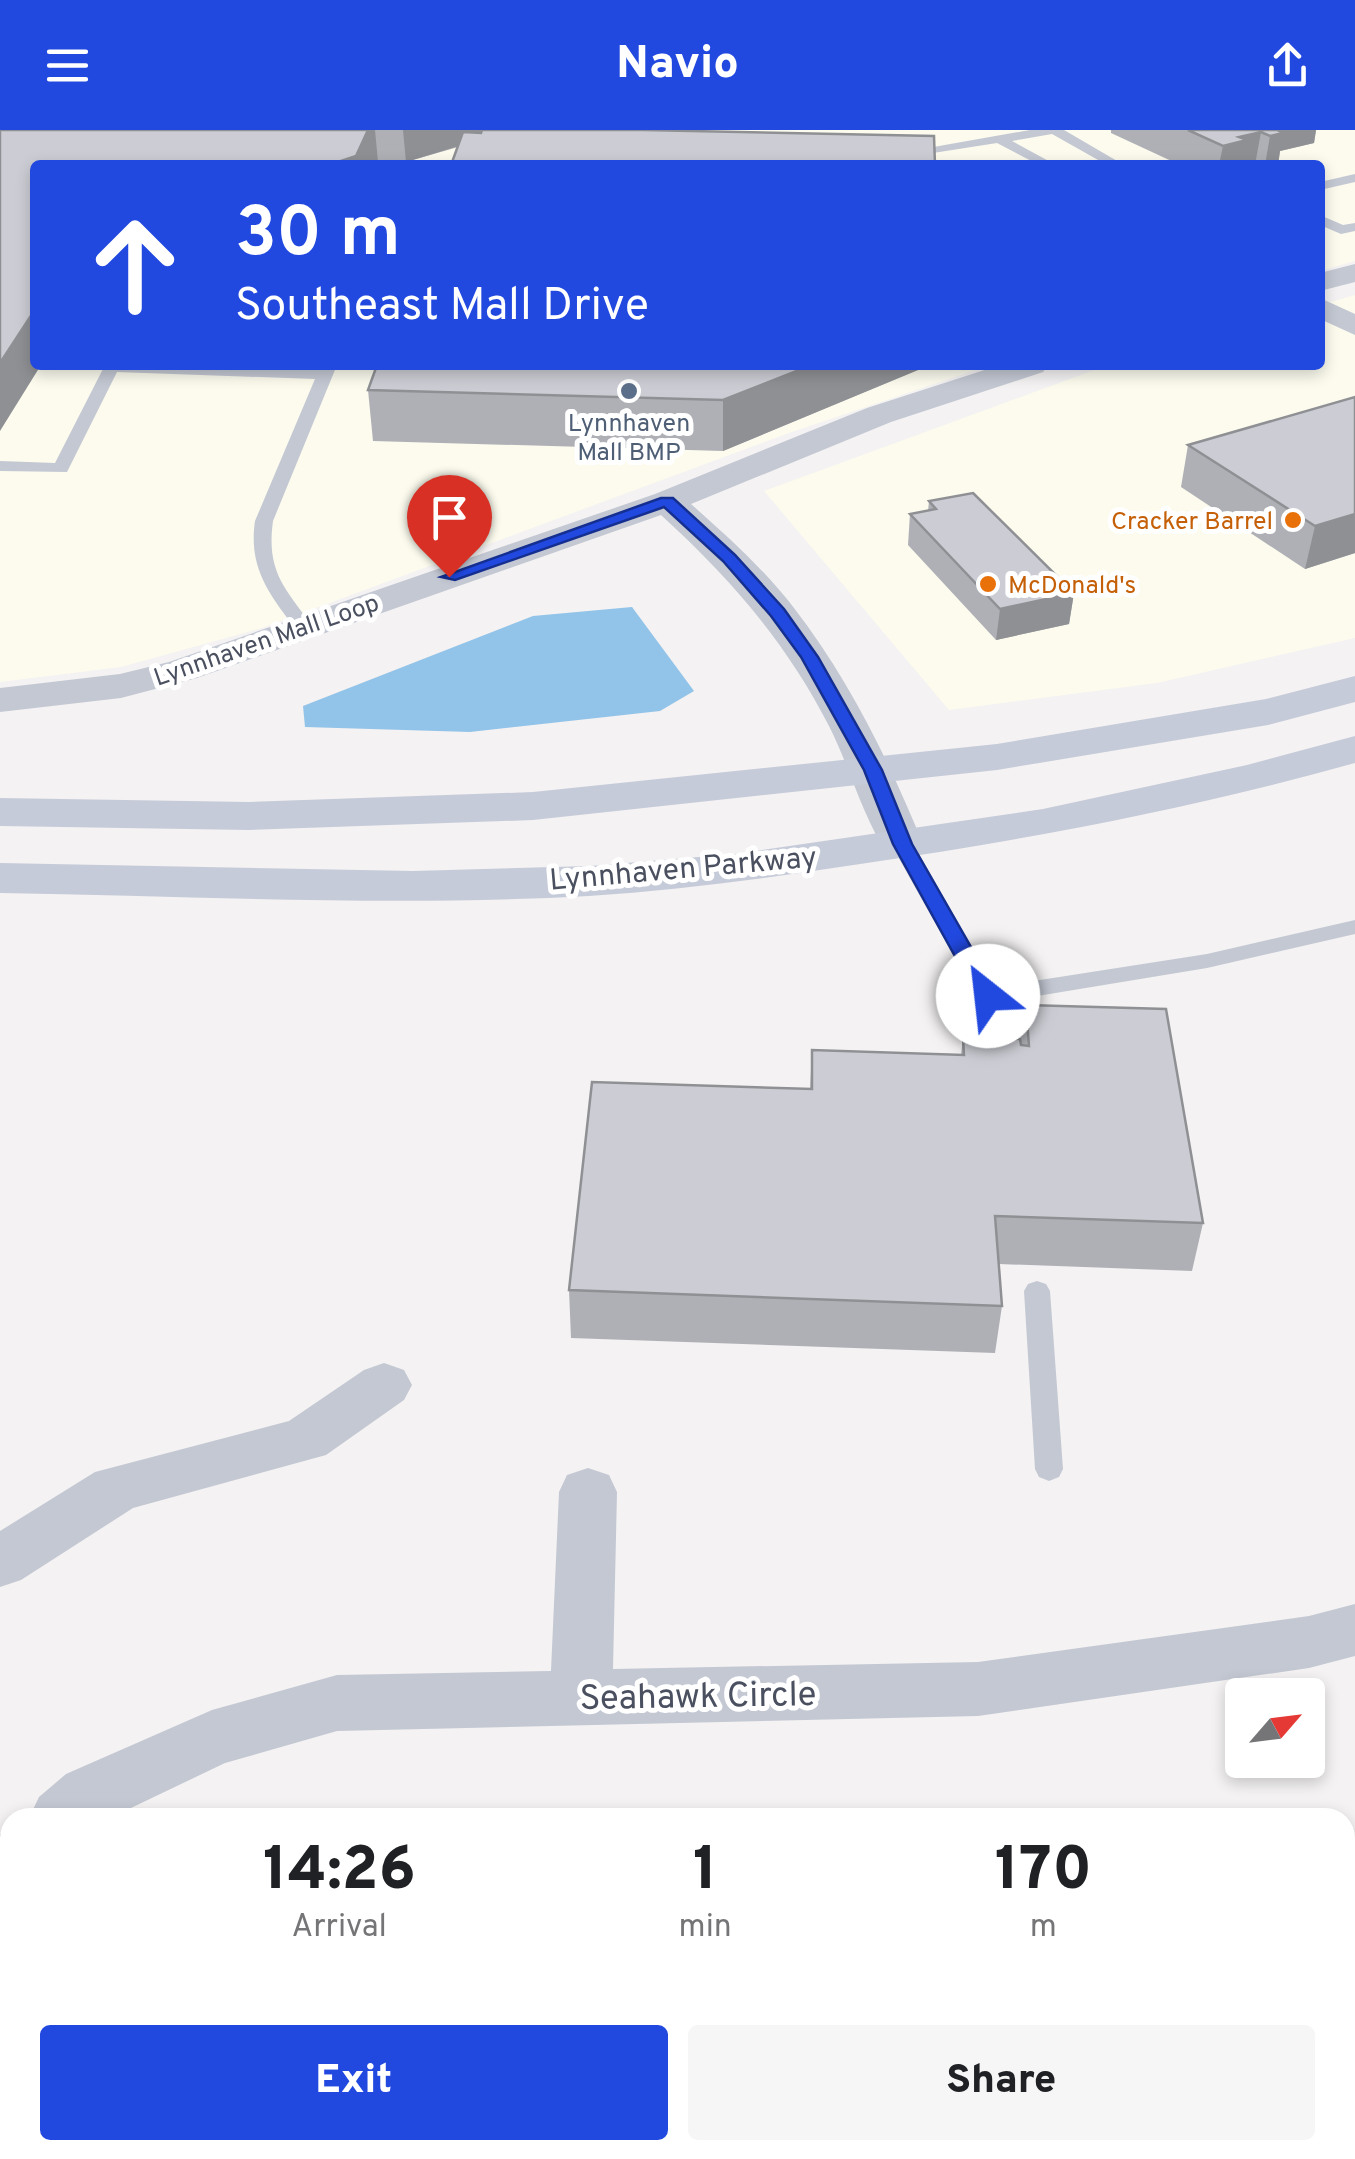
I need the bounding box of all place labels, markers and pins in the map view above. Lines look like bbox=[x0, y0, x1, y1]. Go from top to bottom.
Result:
marker: Lynnhaven Mall BMP bbox=[618, 380, 640, 402]
place label: Lynnhaven Mall BMP bbox=[568, 409, 690, 470]
pin bbox=[407, 475, 492, 578]
place label: Cracker Barrel bbox=[1111, 507, 1273, 539]
marker: Cracker Barrel bbox=[1282, 509, 1304, 531]
place label: McDonald's bbox=[1008, 571, 1136, 603]
marker: McDonald's bbox=[977, 573, 999, 595]

